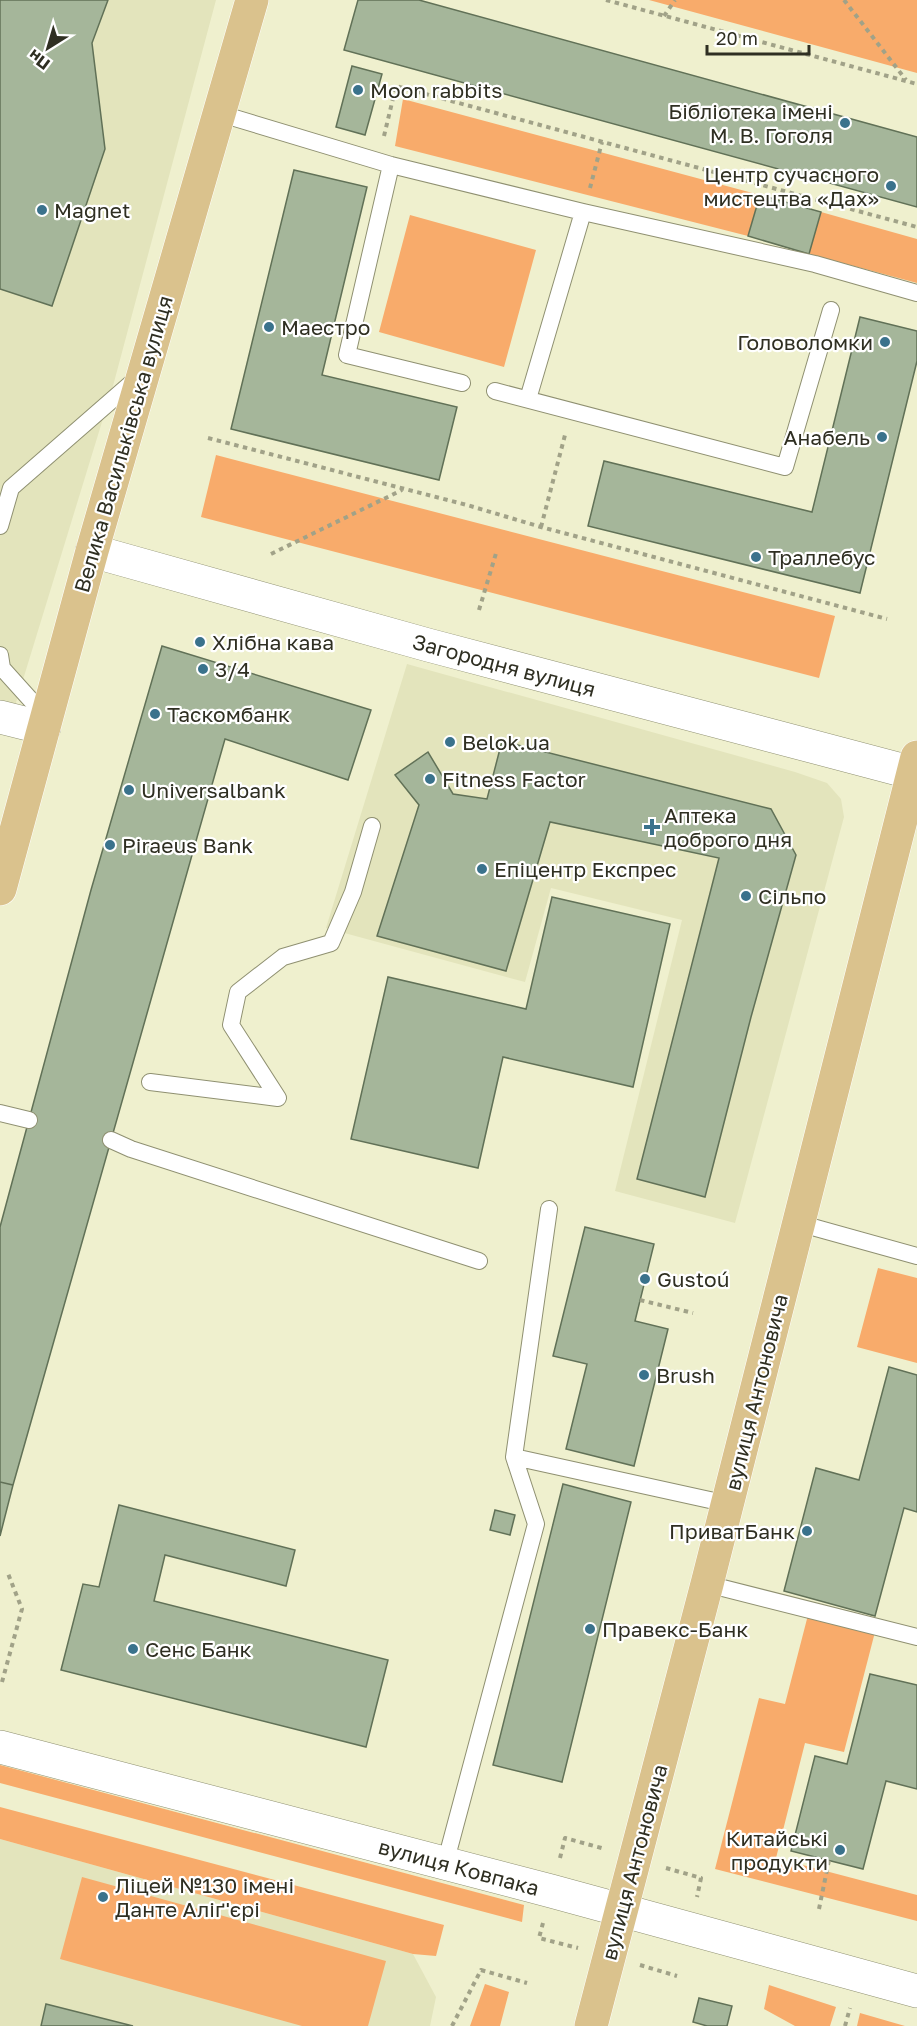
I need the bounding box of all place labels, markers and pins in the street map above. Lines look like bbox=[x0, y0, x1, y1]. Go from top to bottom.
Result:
place label: Moon rabbits bbox=[370, 77, 502, 103]
marker: Moon rabbits bbox=[351, 83, 365, 97]
place label: Бібліотека імені М. В. Гоголя bbox=[668, 98, 833, 148]
marker: Бібліотека імені М. В. Гоголя bbox=[838, 116, 852, 130]
place label: Центр сучасного мистецтва «Дах» bbox=[703, 161, 879, 211]
marker: Центр сучасного мистецтва «Дах» bbox=[884, 179, 898, 193]
place label: Magnet bbox=[54, 197, 130, 223]
marker: Magnet bbox=[35, 203, 49, 217]
place label: Маестро bbox=[281, 314, 370, 340]
marker: Маестро bbox=[262, 320, 276, 334]
place label: Головоломки bbox=[737, 329, 873, 355]
marker: Головоломки bbox=[878, 335, 892, 349]
place label: Анабель bbox=[783, 424, 870, 450]
marker: Анабель bbox=[875, 430, 889, 444]
place label: Траллебус bbox=[768, 544, 876, 570]
marker: Траллебус bbox=[749, 550, 763, 564]
place label: Хлібна кава bbox=[212, 629, 334, 655]
marker: Хлібна кава bbox=[193, 635, 207, 649]
place label: 3/4 bbox=[215, 656, 250, 682]
marker: 3/4 bbox=[196, 662, 210, 676]
place label: Таскомбанк bbox=[167, 701, 290, 727]
marker: Таскомбанк bbox=[148, 707, 162, 721]
place label: Belok.ua bbox=[462, 729, 550, 755]
marker: Belok.ua bbox=[443, 735, 457, 749]
place label: Fitness Factor bbox=[442, 766, 586, 792]
marker: Fitness Factor bbox=[423, 772, 437, 786]
place label: Universalbank bbox=[141, 777, 286, 803]
marker: Universalbank bbox=[122, 783, 136, 797]
place label: Аптека доброго дня bbox=[664, 802, 792, 852]
marker: Аптека доброго дня bbox=[645, 820, 659, 834]
place label: Piraeus Bank bbox=[122, 832, 253, 858]
marker: Piraeus Bank bbox=[103, 838, 117, 852]
place label: Епіцентр Експрес bbox=[494, 856, 677, 882]
marker: Епіцентр Експрес bbox=[475, 862, 489, 876]
place label: Сільпо bbox=[758, 883, 826, 909]
marker: Сільпо bbox=[739, 889, 753, 903]
place label: Gustoú bbox=[657, 1266, 729, 1292]
marker: Gustoú bbox=[638, 1272, 652, 1286]
place label: Brush bbox=[656, 1362, 715, 1388]
marker: Brush bbox=[637, 1368, 651, 1382]
place label: ПриватБанк bbox=[669, 1518, 795, 1544]
marker: ПриватБанк bbox=[800, 1524, 814, 1538]
place label: Правекс-Банк bbox=[602, 1616, 748, 1642]
marker: Правекс-Банк bbox=[583, 1622, 597, 1636]
place label: Сенс Банк bbox=[145, 1636, 252, 1662]
marker: Сенс Банк bbox=[126, 1642, 140, 1656]
place label: Китайські продукти bbox=[726, 1825, 828, 1875]
marker: Китайські продукти bbox=[833, 1843, 847, 1857]
place label: Ліцей №130 імені Данте Аліґ'єрі bbox=[115, 1872, 294, 1922]
marker: Ліцей №130 імені Данте Аліґ'єрі bbox=[96, 1890, 110, 1904]

